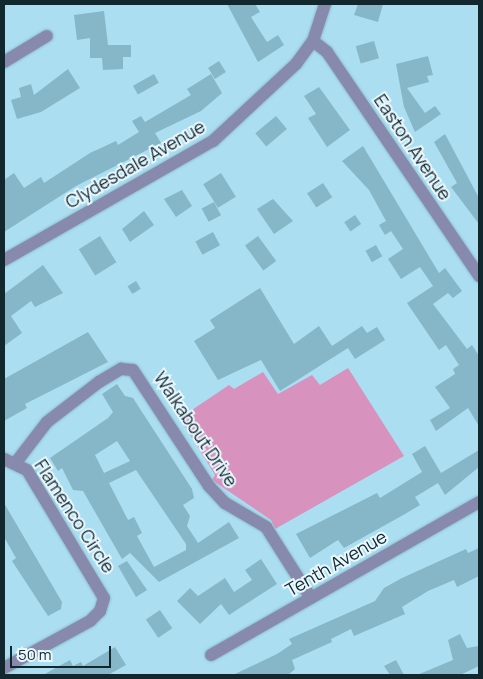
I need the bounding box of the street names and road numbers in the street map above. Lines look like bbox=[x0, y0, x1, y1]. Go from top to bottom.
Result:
street label: Easton Avenue bbox=[370, 90, 456, 204]
street label: Clydesdale Avenue bbox=[61, 115, 209, 213]
street label: Walkabout Drive bbox=[150, 367, 242, 491]
street label: Flamenco Circle bbox=[30, 455, 120, 577]
street label: Tenth Avenue bbox=[282, 525, 390, 601]

